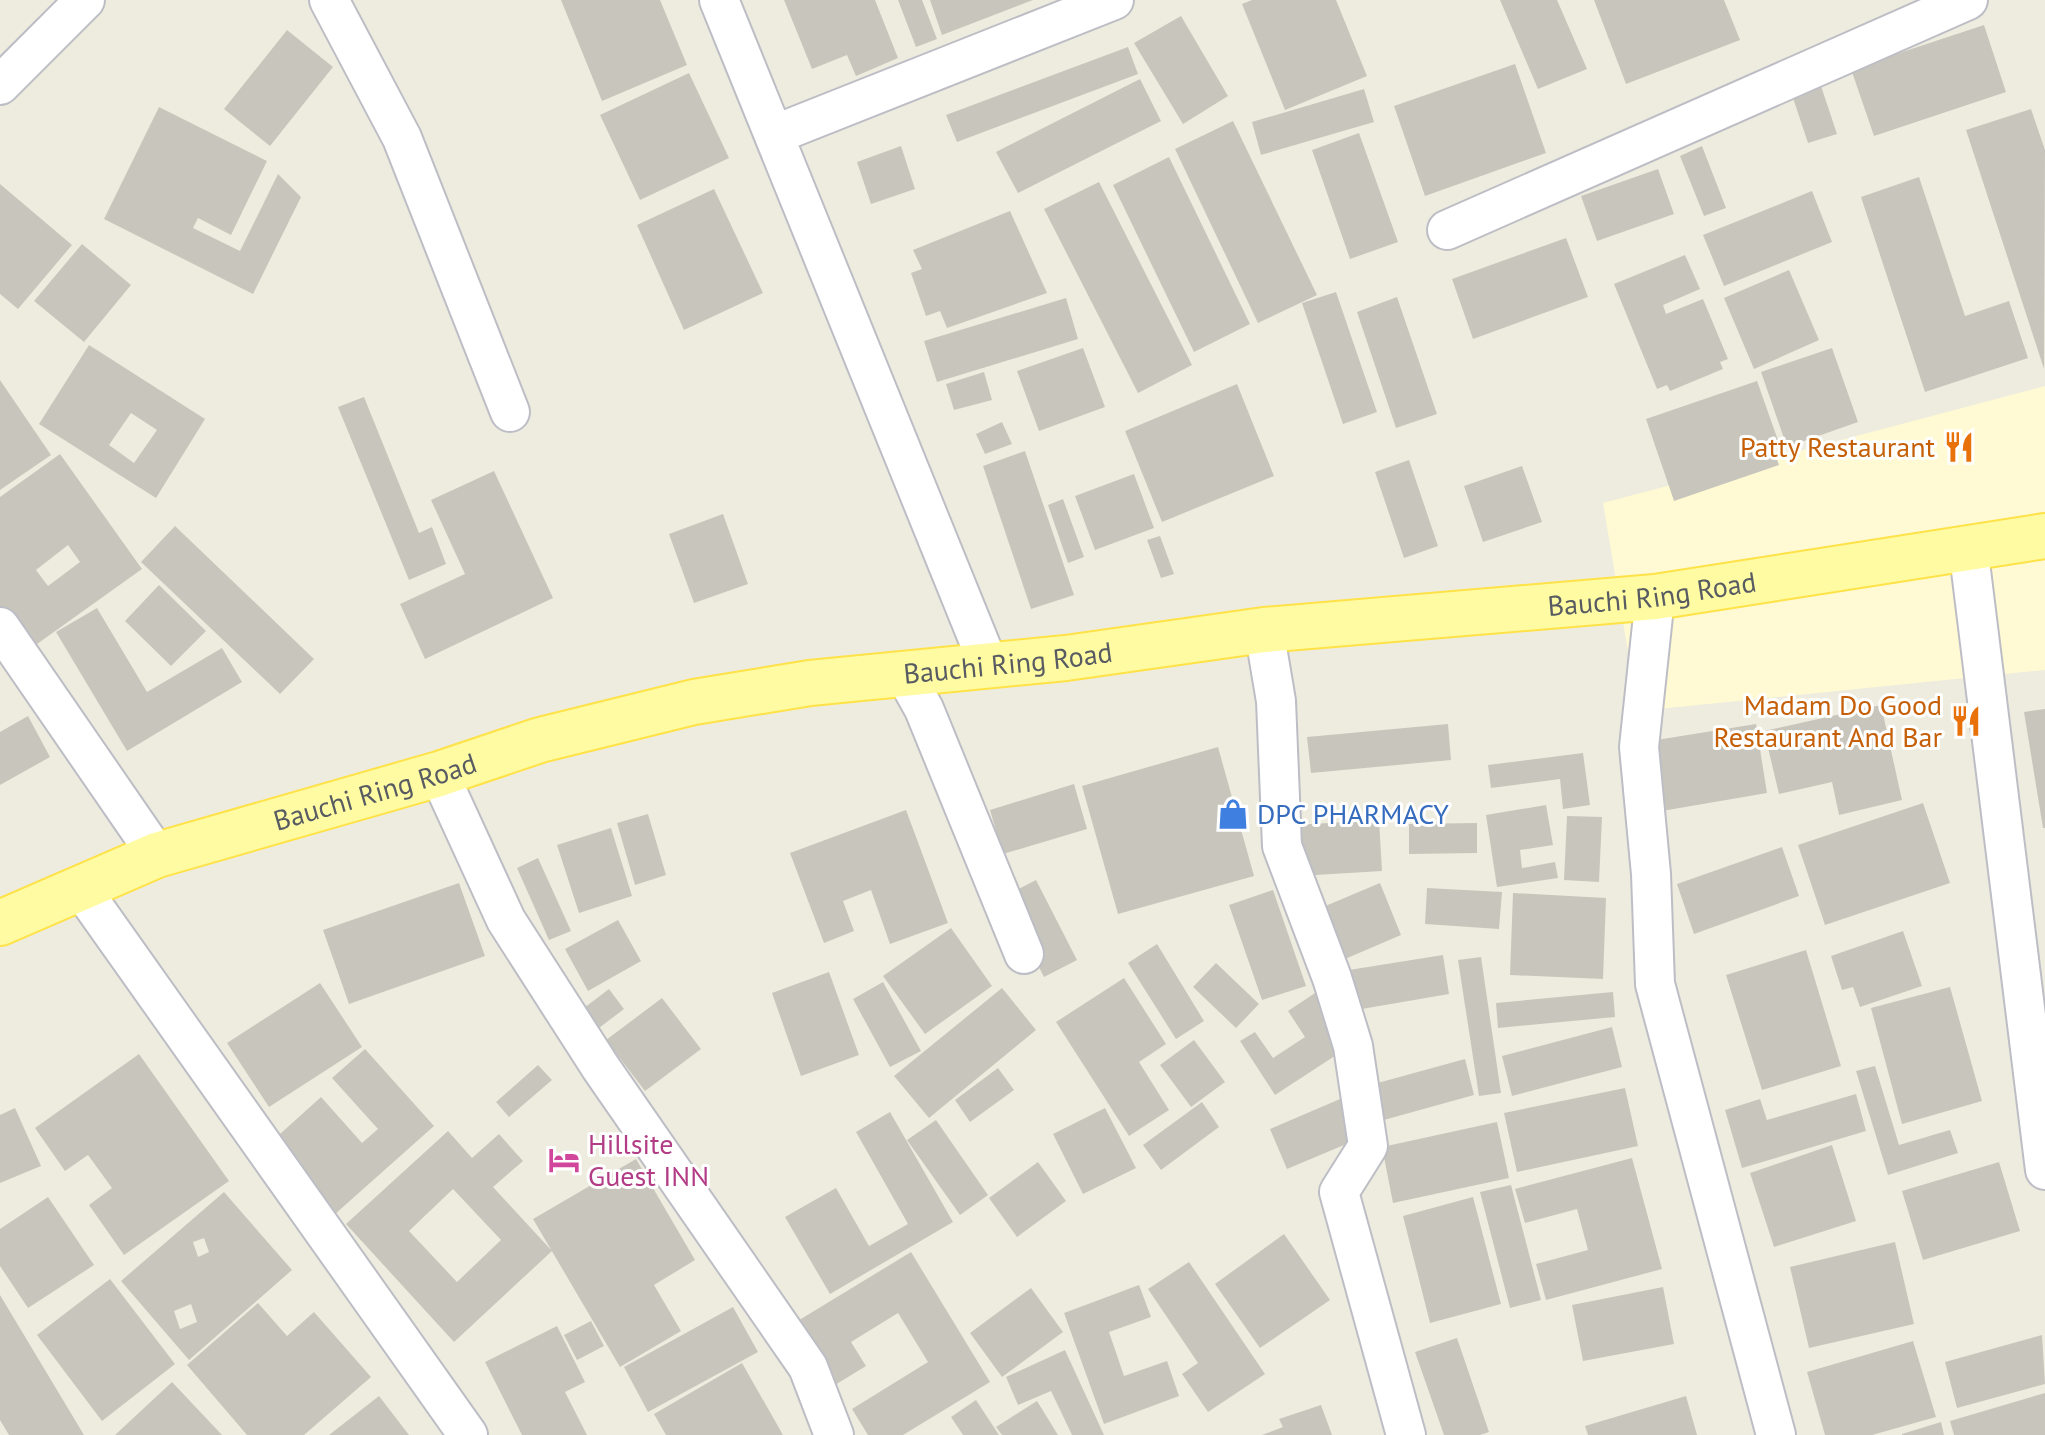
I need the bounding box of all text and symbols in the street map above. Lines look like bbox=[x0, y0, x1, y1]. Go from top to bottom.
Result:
place label: Patty Restaurant bbox=[1740, 428, 1936, 465]
restaurant icon: Patty Restaurant bbox=[1942, 430, 1976, 464]
street label: Bauchi Ring Road bbox=[1546, 562, 1759, 624]
street label: Bauchi Ring Road bbox=[902, 633, 1114, 692]
place label: Madam Do Good Restaurant And Bar bbox=[1713, 686, 1942, 755]
restaurant icon: Madam Do Good Restaurant And Bar bbox=[1949, 704, 1983, 738]
street label: Bauchi Ring Road bbox=[269, 744, 481, 839]
place label: DPC PHARMACY bbox=[1257, 795, 1449, 832]
shop icon: DPC PHARMACY bbox=[1216, 797, 1250, 831]
place label: Hillsite Guest INN bbox=[588, 1125, 709, 1194]
hotel icon: Hillsite Guest INN bbox=[547, 1143, 581, 1177]

